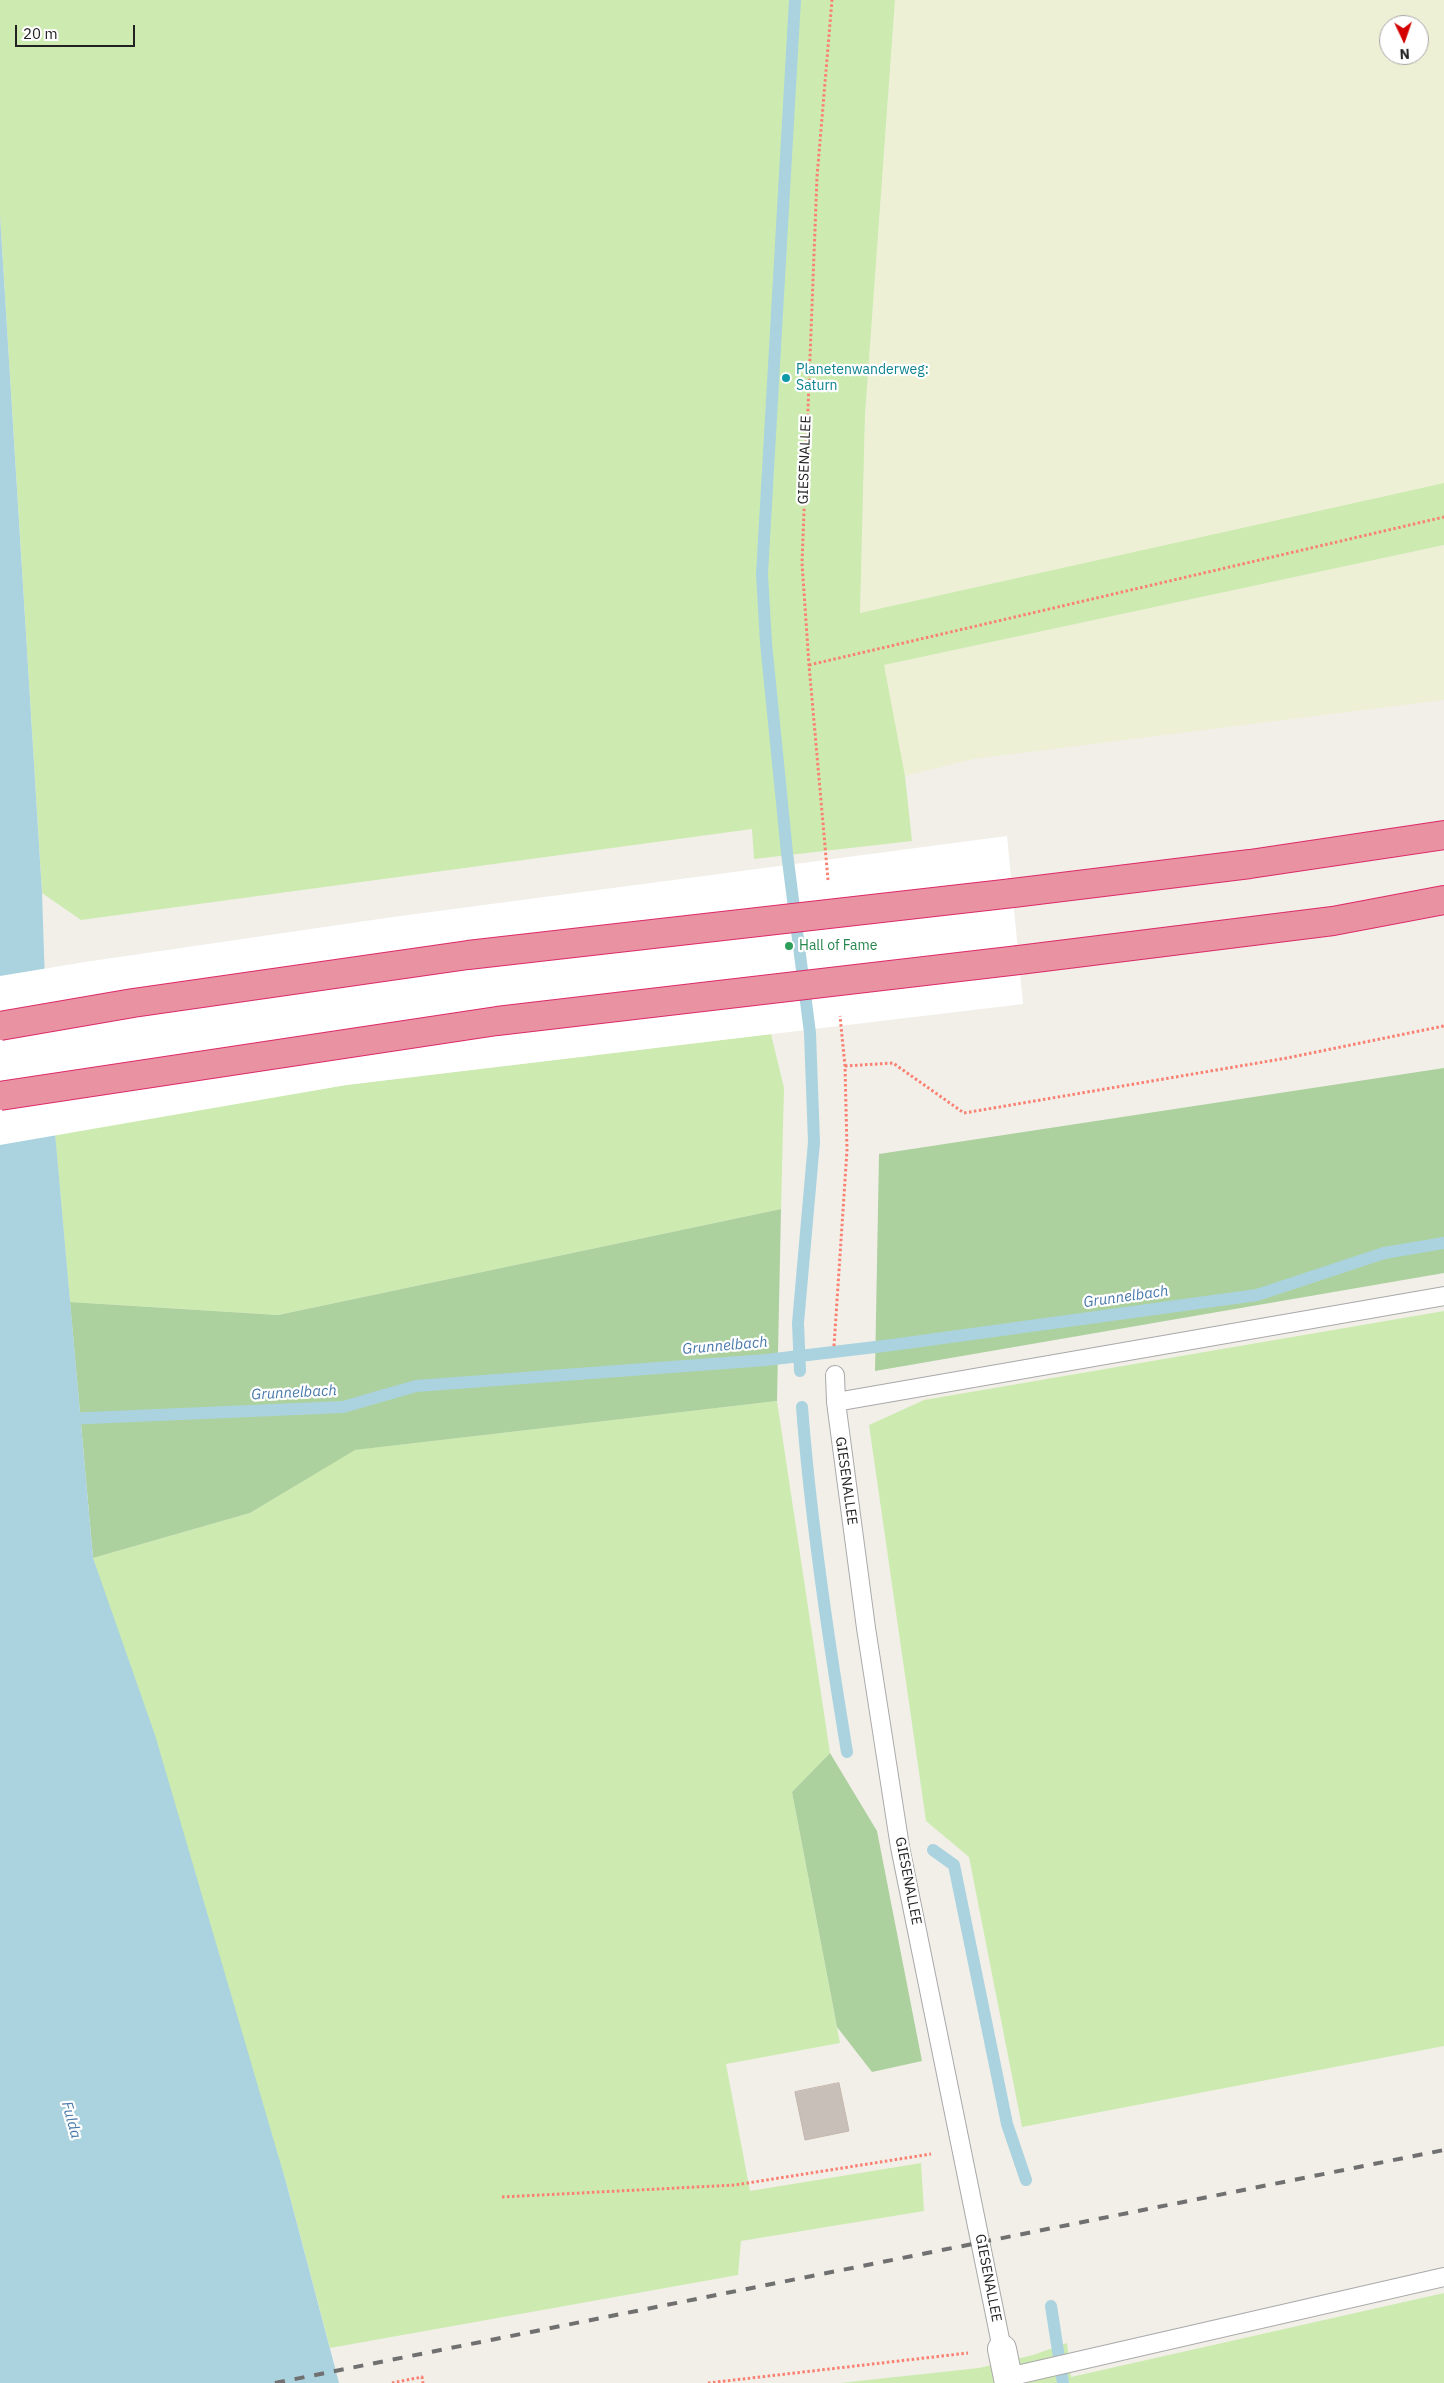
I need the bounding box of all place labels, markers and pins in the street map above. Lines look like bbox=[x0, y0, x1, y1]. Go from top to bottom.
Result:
place label: Planetenwanderweg: Saturn bbox=[796, 362, 929, 394]
marker: Planetenwanderweg: Saturn bbox=[780, 372, 792, 384]
place label: Hall of Fame bbox=[799, 938, 877, 954]
marker: Hall of Fame bbox=[783, 940, 795, 952]

